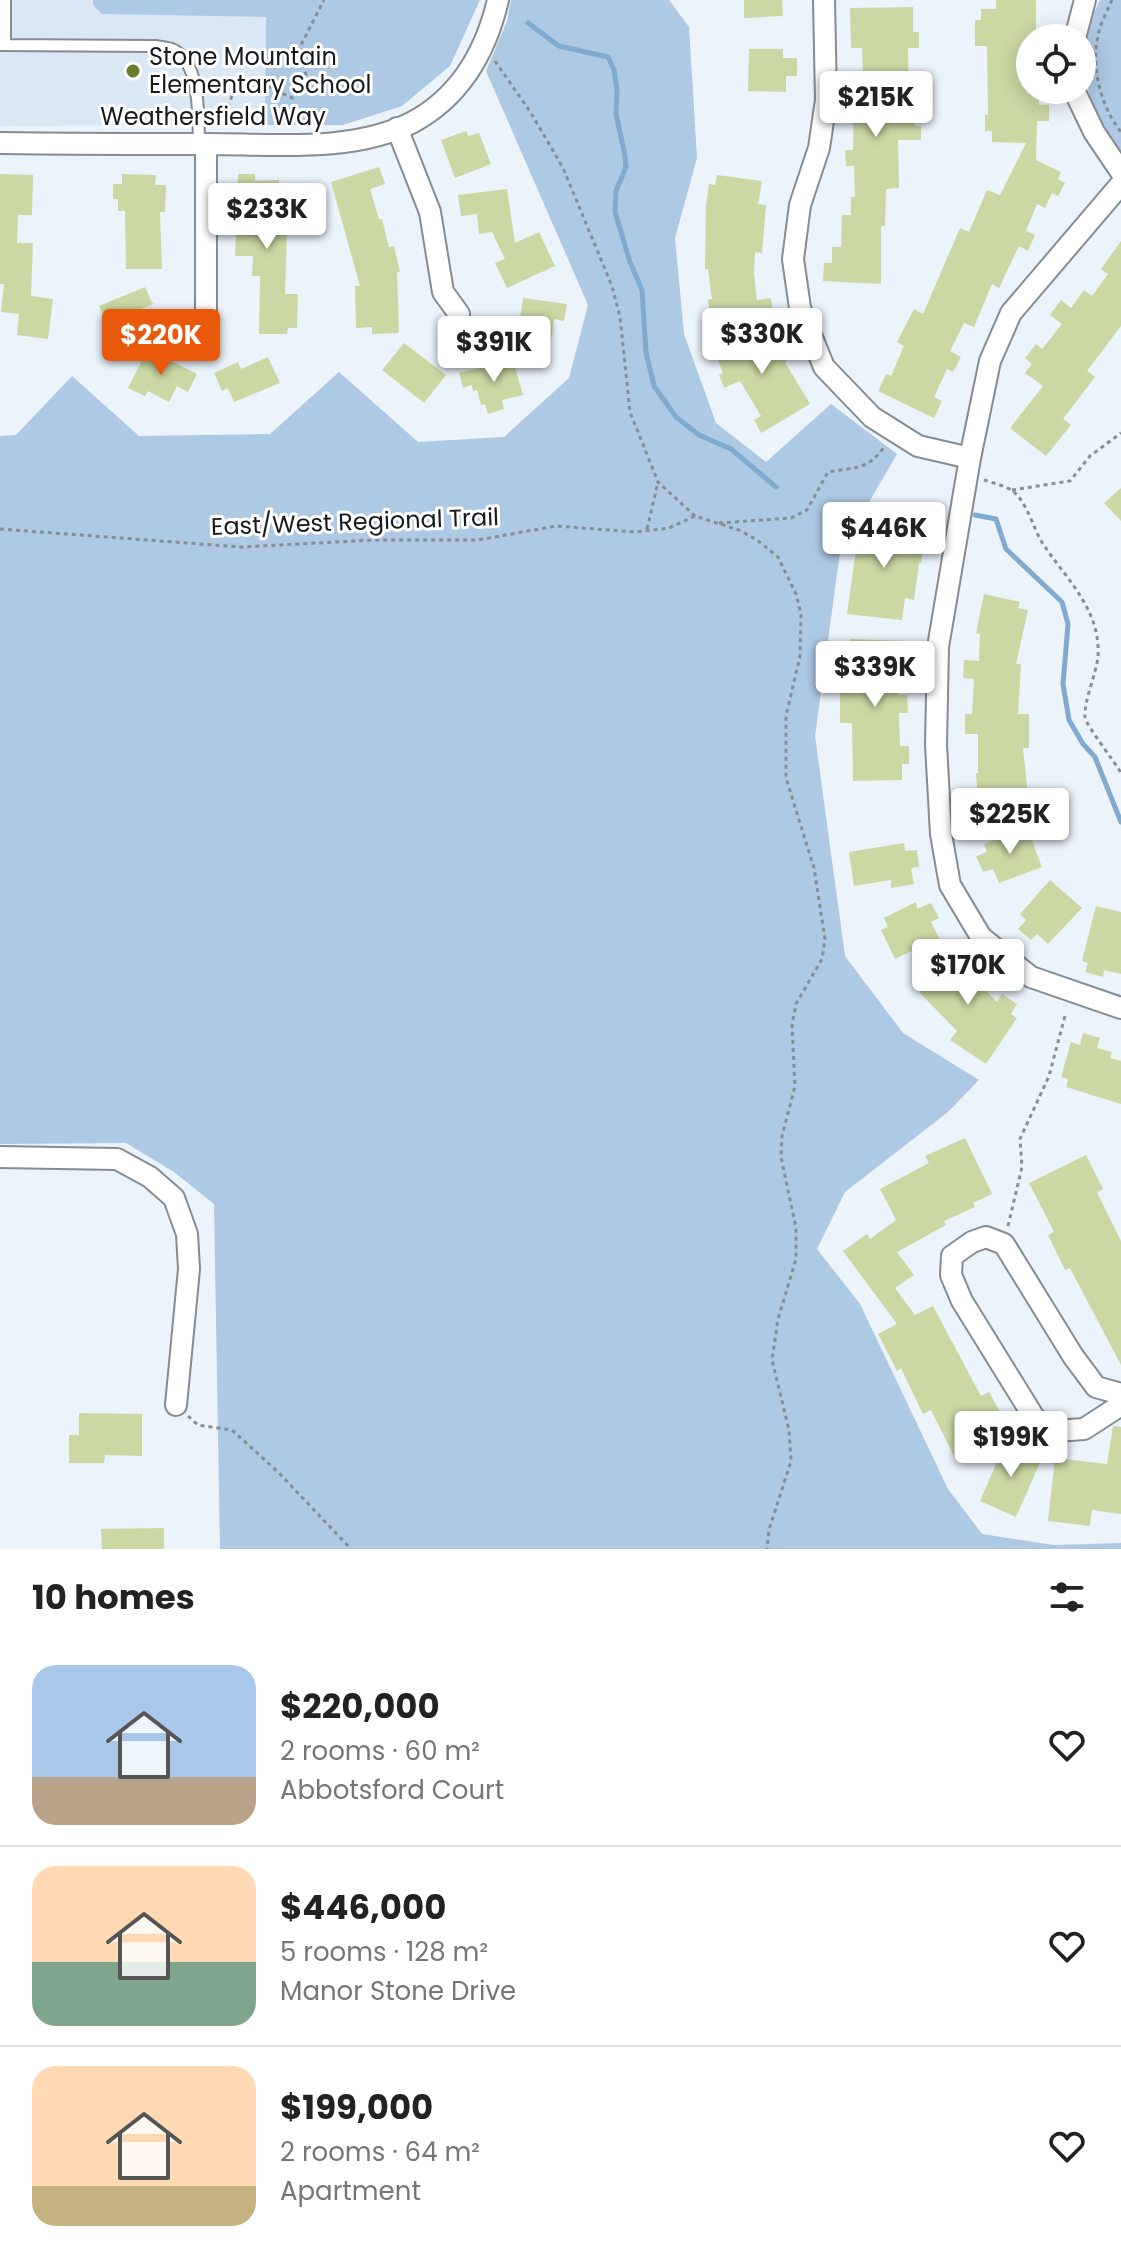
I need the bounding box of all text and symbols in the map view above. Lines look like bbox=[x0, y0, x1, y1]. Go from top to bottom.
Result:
map controls bbox=[1016, 24, 1096, 104]
button: locate bbox=[1016, 24, 1096, 104]
place label: Stone Mountain Elementary School bbox=[149, 40, 372, 101]
marker: Stone Mountain Elementary School bbox=[124, 62, 142, 80]
pin: $215K bbox=[820, 71, 932, 139]
text: $215K bbox=[838, 79, 914, 115]
street label: Weathersfield Way bbox=[100, 100, 326, 133]
pin: $233K bbox=[211, 183, 323, 251]
text: $233K bbox=[226, 191, 308, 227]
pin: $330K bbox=[706, 308, 818, 376]
pin: $220K bbox=[105, 309, 217, 377]
pin: $391K bbox=[438, 316, 550, 384]
text: $330K bbox=[720, 316, 804, 352]
text: $220K bbox=[120, 317, 202, 353]
text: $391K bbox=[456, 324, 532, 360]
street label: East/West Regional Trail bbox=[210, 500, 499, 543]
pin: $446K bbox=[828, 502, 940, 570]
text: $446K bbox=[841, 510, 928, 546]
pin: $339K bbox=[819, 641, 931, 709]
text: $339K bbox=[834, 649, 916, 685]
pin: $225K bbox=[954, 788, 1066, 856]
text: $225K bbox=[969, 796, 1051, 832]
pin: $170K bbox=[912, 939, 1024, 1007]
text: $170K bbox=[930, 947, 1006, 983]
pin: $199K bbox=[955, 1411, 1067, 1479]
text: $199K bbox=[973, 1419, 1050, 1455]
text: 10 homes bbox=[32, 1573, 195, 1621]
icon: filters bbox=[1045, 1575, 1089, 1619]
text: $220,000 bbox=[280, 1682, 440, 1730]
icon: home bbox=[96, 1697, 192, 1793]
icon: heart bbox=[1045, 1723, 1089, 1767]
text: 2 rooms · 60 m² bbox=[280, 1733, 480, 1769]
text: Abbotsford Court bbox=[280, 1772, 504, 1808]
text: $446,000 bbox=[280, 1883, 446, 1931]
icon: home bbox=[96, 1898, 192, 1994]
icon: heart bbox=[1045, 1924, 1089, 1968]
text: 5 rooms · 128 m² bbox=[280, 1934, 488, 1970]
text: Manor Stone Drive bbox=[280, 1973, 516, 2009]
text: $199,000 bbox=[280, 2083, 433, 2131]
icon: home bbox=[96, 2098, 192, 2194]
icon: heart bbox=[1045, 2124, 1089, 2168]
text: 2 rooms · 64 m² bbox=[280, 2134, 480, 2170]
text: Apartment bbox=[280, 2173, 421, 2209]

